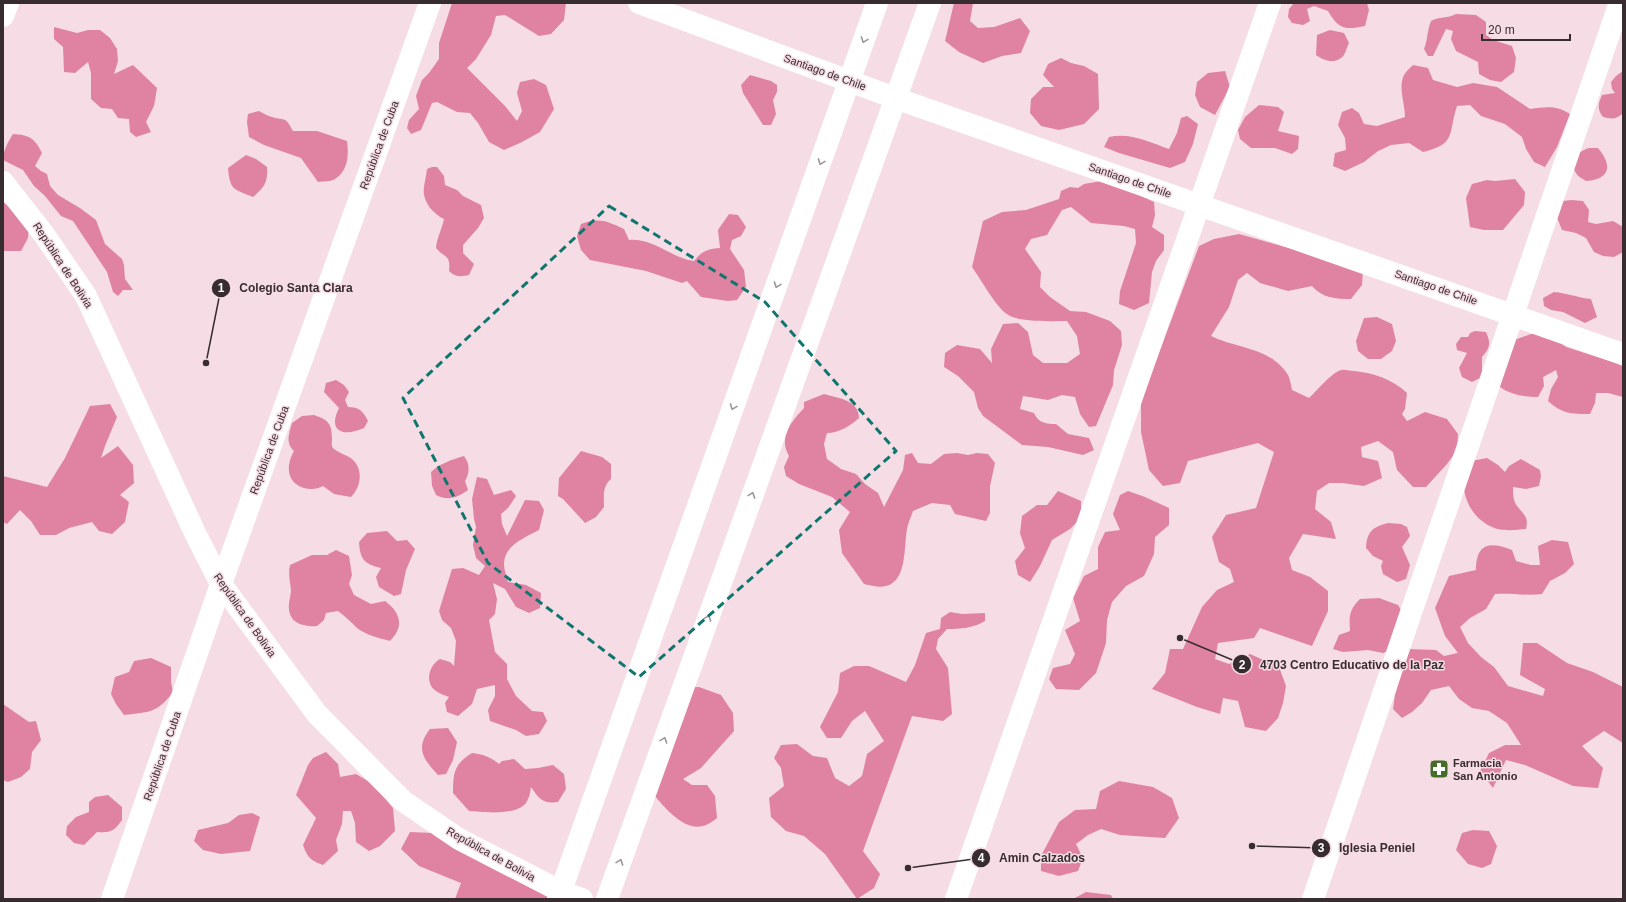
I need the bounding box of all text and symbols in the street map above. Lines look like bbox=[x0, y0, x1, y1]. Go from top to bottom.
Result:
scale bar bbox=[1482, 16, 1570, 42]
text: 20 m bbox=[1488, 23, 1515, 37]
one-way arrow bbox=[861, 36, 869, 43]
street label: Santiago de Chile bbox=[782, 52, 868, 92]
street label: República de Cuba bbox=[357, 98, 401, 191]
one-way arrow bbox=[817, 159, 825, 166]
street label: Santiago de Chile bbox=[1087, 160, 1173, 200]
street label: República de Bolivia bbox=[31, 220, 96, 311]
street label: Santiago de Chile bbox=[1393, 267, 1479, 307]
callout: Colegio Santa Clara bbox=[211, 276, 361, 300]
text: 1 bbox=[218, 281, 225, 295]
text: Colegio Santa Clara bbox=[239, 281, 353, 295]
one-way arrow bbox=[773, 281, 782, 288]
street label: República de Cuba bbox=[247, 403, 291, 496]
one-way arrow bbox=[730, 403, 738, 410]
one-way arrow bbox=[748, 492, 756, 499]
street label: República de Bolivia bbox=[212, 571, 279, 660]
one-way arrow bbox=[704, 614, 712, 621]
callout: 4703 Centro Educativo de la Paz bbox=[1232, 652, 1452, 676]
text: 2 bbox=[1239, 658, 1246, 672]
text: 4703 Centro Educativo de la Paz bbox=[1260, 658, 1444, 672]
street label: República de Cuba bbox=[141, 709, 183, 802]
one-way arrow bbox=[660, 737, 668, 744]
place label: Farmacia San Antonio bbox=[1453, 757, 1518, 782]
pharmacy icon: Farmacia San Antonio bbox=[1428, 758, 1450, 780]
street label: República de Bolivia bbox=[445, 825, 538, 884]
callout: Iglesia Peniel bbox=[1311, 836, 1423, 860]
text: 3 bbox=[1318, 841, 1325, 855]
text: Iglesia Peniel bbox=[1339, 841, 1415, 855]
callout: Amin Calzados bbox=[971, 846, 1093, 870]
text: 4 bbox=[978, 851, 985, 865]
text: Amin Calzados bbox=[999, 851, 1085, 865]
one-way arrow bbox=[616, 859, 624, 866]

